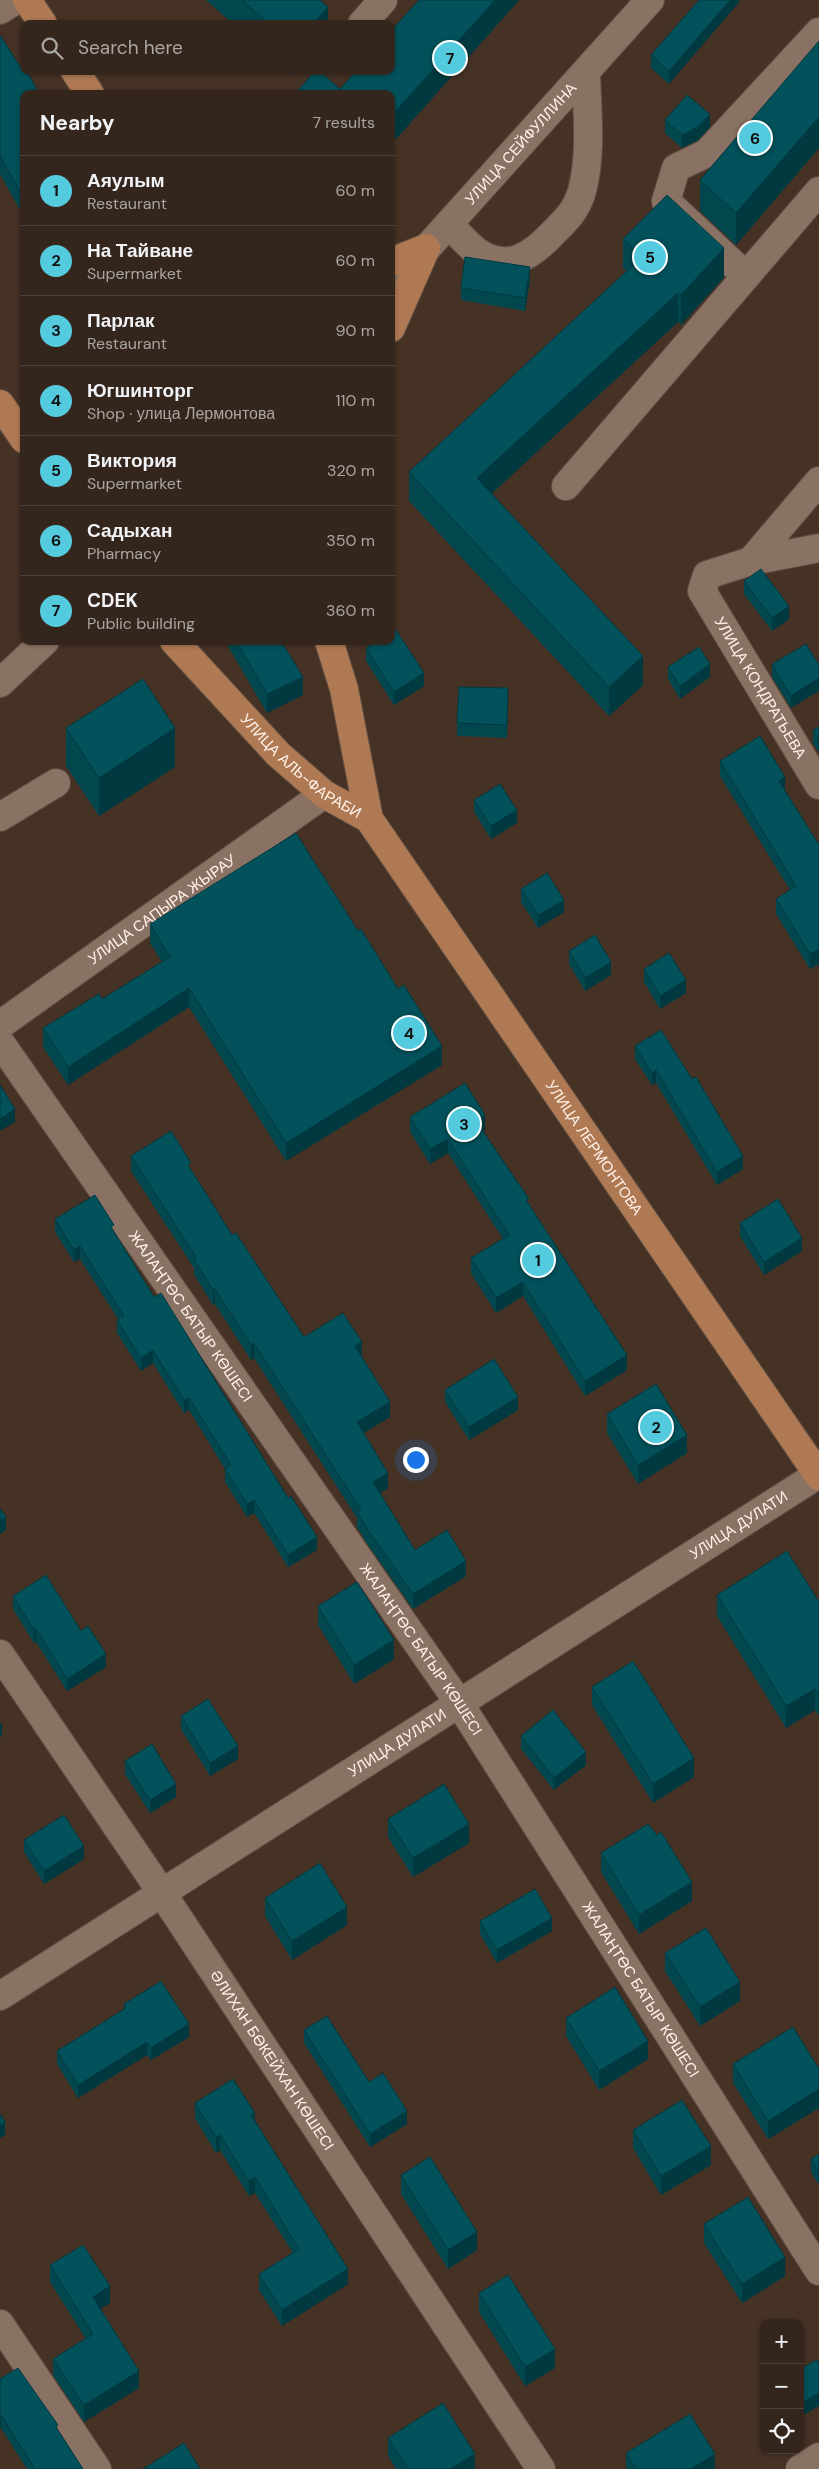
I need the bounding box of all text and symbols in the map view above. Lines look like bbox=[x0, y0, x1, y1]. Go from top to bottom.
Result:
search box bbox=[20, 20, 395, 75]
icon: search bbox=[38, 34, 66, 62]
text: Search here bbox=[78, 35, 183, 60]
pin: 7 bbox=[434, 39, 466, 77]
street label: УЛИЦА СЕЙФУЛЛИНА bbox=[461, 79, 581, 209]
text: Nearby bbox=[40, 109, 114, 137]
text: 7 results bbox=[312, 112, 375, 133]
pin: 6 bbox=[739, 119, 771, 157]
text: Аяулым bbox=[87, 168, 164, 193]
text: 1 bbox=[53, 180, 59, 201]
text: 60 m bbox=[335, 180, 375, 201]
text: Restaurant bbox=[87, 193, 167, 214]
text: На Тайване bbox=[87, 238, 193, 263]
pin: 5 bbox=[634, 238, 666, 276]
text: 2 bbox=[51, 250, 61, 271]
text: 60 m bbox=[335, 250, 375, 271]
text: Supermarket bbox=[87, 263, 182, 284]
text: Парлак bbox=[87, 308, 155, 333]
text: 3 bbox=[51, 320, 61, 341]
text: 90 m bbox=[335, 320, 375, 341]
text: Restaurant bbox=[87, 333, 167, 354]
text: Югшинторг bbox=[87, 378, 194, 403]
text: 4 bbox=[51, 390, 61, 411]
text: 110 m bbox=[336, 390, 375, 411]
text: Shop · улица Лермонтова bbox=[87, 403, 275, 424]
text: Виктория bbox=[87, 448, 177, 473]
text: 5 bbox=[51, 460, 61, 481]
text: 320 m bbox=[327, 460, 375, 481]
text: Supermarket bbox=[87, 473, 182, 494]
text: Садыхан bbox=[87, 518, 172, 543]
text: 6 bbox=[51, 530, 61, 551]
text: 350 m bbox=[326, 530, 375, 551]
text: Pharmacy bbox=[87, 543, 161, 564]
text: CDEK bbox=[87, 588, 138, 613]
text: 7 bbox=[52, 600, 60, 621]
text: 360 m bbox=[326, 600, 375, 621]
text: Public building bbox=[87, 613, 195, 634]
street label: УЛИЦА КОНДРАТЬЕВА bbox=[710, 613, 811, 762]
street label: УЛИЦА АЛЬ-ФАРАБИ bbox=[236, 709, 365, 823]
street label: УЛИЦА САПЫРА ЖЫРАУ bbox=[84, 850, 240, 969]
pin: 4 bbox=[393, 1014, 425, 1052]
street label: УЛИЦА ЛЕРМОНТОВА bbox=[541, 1076, 647, 1219]
pin: 3 bbox=[448, 1105, 480, 1143]
street label: ЖАЛАҢТӨС БАТЫР КӨШЕСІ bbox=[124, 1227, 257, 1406]
pin: 1 bbox=[522, 1241, 554, 1279]
pin: 2 bbox=[640, 1408, 672, 1446]
your location bbox=[403, 1447, 429, 1473]
street label: УЛИЦА ДУЛАТИ bbox=[686, 1486, 792, 1564]
street label: ЖАЛАҢТӨС БАТЫР КӨШЕСІ bbox=[355, 1559, 487, 1739]
street label: УЛИЦА ДУЛАТИ bbox=[344, 1704, 450, 1782]
street label: ЖАЛАҢТӨС БАТЫР КӨШЕСІ bbox=[577, 1898, 704, 2081]
street label: ӘЛИХАН БӨКЕЙХАН КӨШЕСІ bbox=[205, 1966, 339, 2154]
map controls bbox=[759, 2319, 804, 2454]
button: + bbox=[759, 2319, 804, 2364]
button: − bbox=[759, 2364, 804, 2409]
button: locate bbox=[759, 2409, 804, 2454]

